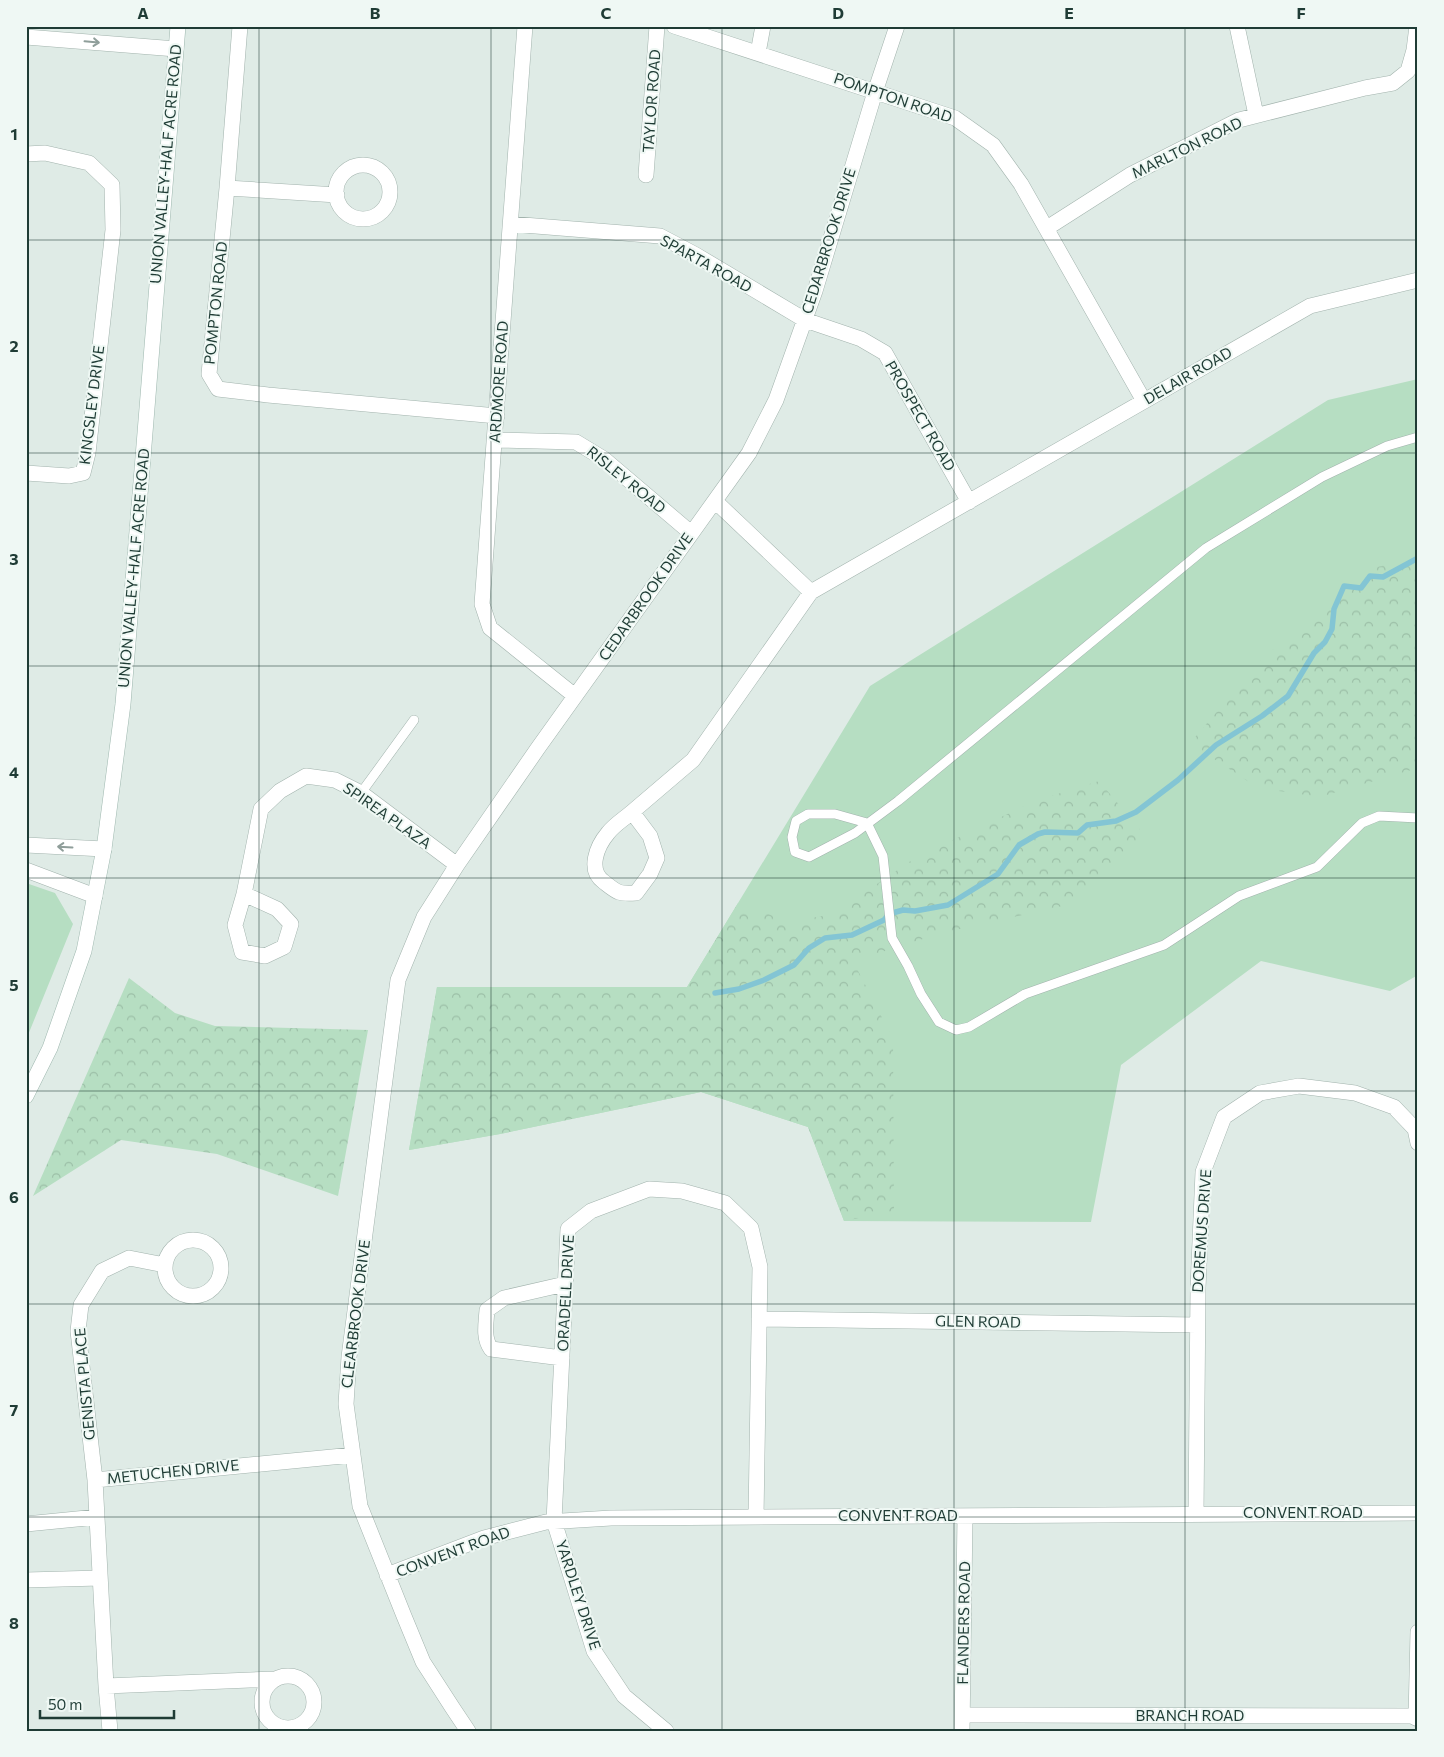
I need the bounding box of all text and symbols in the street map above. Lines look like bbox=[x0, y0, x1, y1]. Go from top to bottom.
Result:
text: A bbox=[137, 3, 149, 22]
text: B bbox=[370, 3, 381, 22]
text: C bbox=[601, 3, 612, 22]
text: D bbox=[832, 3, 844, 22]
text: E bbox=[1064, 3, 1074, 22]
text: F bbox=[1296, 3, 1306, 22]
one-way arrow bbox=[84, 37, 100, 47]
street label: UNION VALLEY-HALF ACRE ROAD bbox=[146, 43, 184, 284]
street label: TAYLOR ROAD bbox=[638, 49, 664, 153]
street label: POMPTON ROAD bbox=[832, 68, 955, 126]
street label: MARLTON ROAD bbox=[1128, 113, 1245, 182]
text: 1 bbox=[10, 124, 18, 143]
street label: CEDARBROOK DRIVE bbox=[797, 165, 859, 316]
street label: SPARTA ROAD bbox=[657, 231, 755, 296]
street label: POMPTON ROAD bbox=[200, 240, 230, 365]
street label: ARDMORE ROAD bbox=[485, 320, 511, 444]
text: 2 bbox=[9, 336, 19, 355]
street label: DELAIR ROAD bbox=[1140, 343, 1235, 408]
street label: KINGSLEY DRIVE bbox=[75, 344, 107, 466]
street label: PROSPECT ROAD bbox=[882, 357, 960, 474]
street label: RISLEY ROAD bbox=[584, 442, 670, 516]
street label: UNION VALLEY-HALF ACRE ROAD bbox=[114, 447, 152, 688]
street label: CEDARBROOK DRIVE bbox=[594, 529, 696, 664]
text: 3 bbox=[9, 549, 19, 568]
text: 4 bbox=[9, 762, 19, 781]
street label: SPIREA PLAZA bbox=[340, 778, 435, 852]
one-way arrow bbox=[58, 842, 74, 851]
text: 5 bbox=[9, 975, 19, 994]
street label: DOREMUS DRIVE bbox=[1188, 1169, 1214, 1293]
text: 6 bbox=[9, 1187, 19, 1206]
street label: ORADELL DRIVE bbox=[553, 1234, 577, 1352]
street label: CLEARBROOK DRIVE bbox=[337, 1238, 373, 1389]
street label: GLEN ROAD bbox=[935, 1311, 1021, 1331]
street label: GENISTA PLACE bbox=[70, 1327, 98, 1441]
text: 7 bbox=[10, 1400, 19, 1419]
street label: METUCHEN DRIVE bbox=[106, 1455, 240, 1487]
street label: CONVENT ROAD bbox=[1243, 1503, 1363, 1521]
street label: CONVENT ROAD bbox=[838, 1506, 958, 1524]
street label: CONVENT ROAD bbox=[393, 1522, 512, 1580]
street label: YARDLEY DRIVE bbox=[553, 1537, 605, 1652]
street label: FLANDERS ROAD bbox=[953, 1561, 973, 1685]
text: 8 bbox=[9, 1613, 19, 1632]
scale bar bbox=[40, 1687, 174, 1719]
text: 50 m bbox=[48, 1695, 82, 1713]
street label: BRANCH ROAD bbox=[1136, 1706, 1244, 1724]

